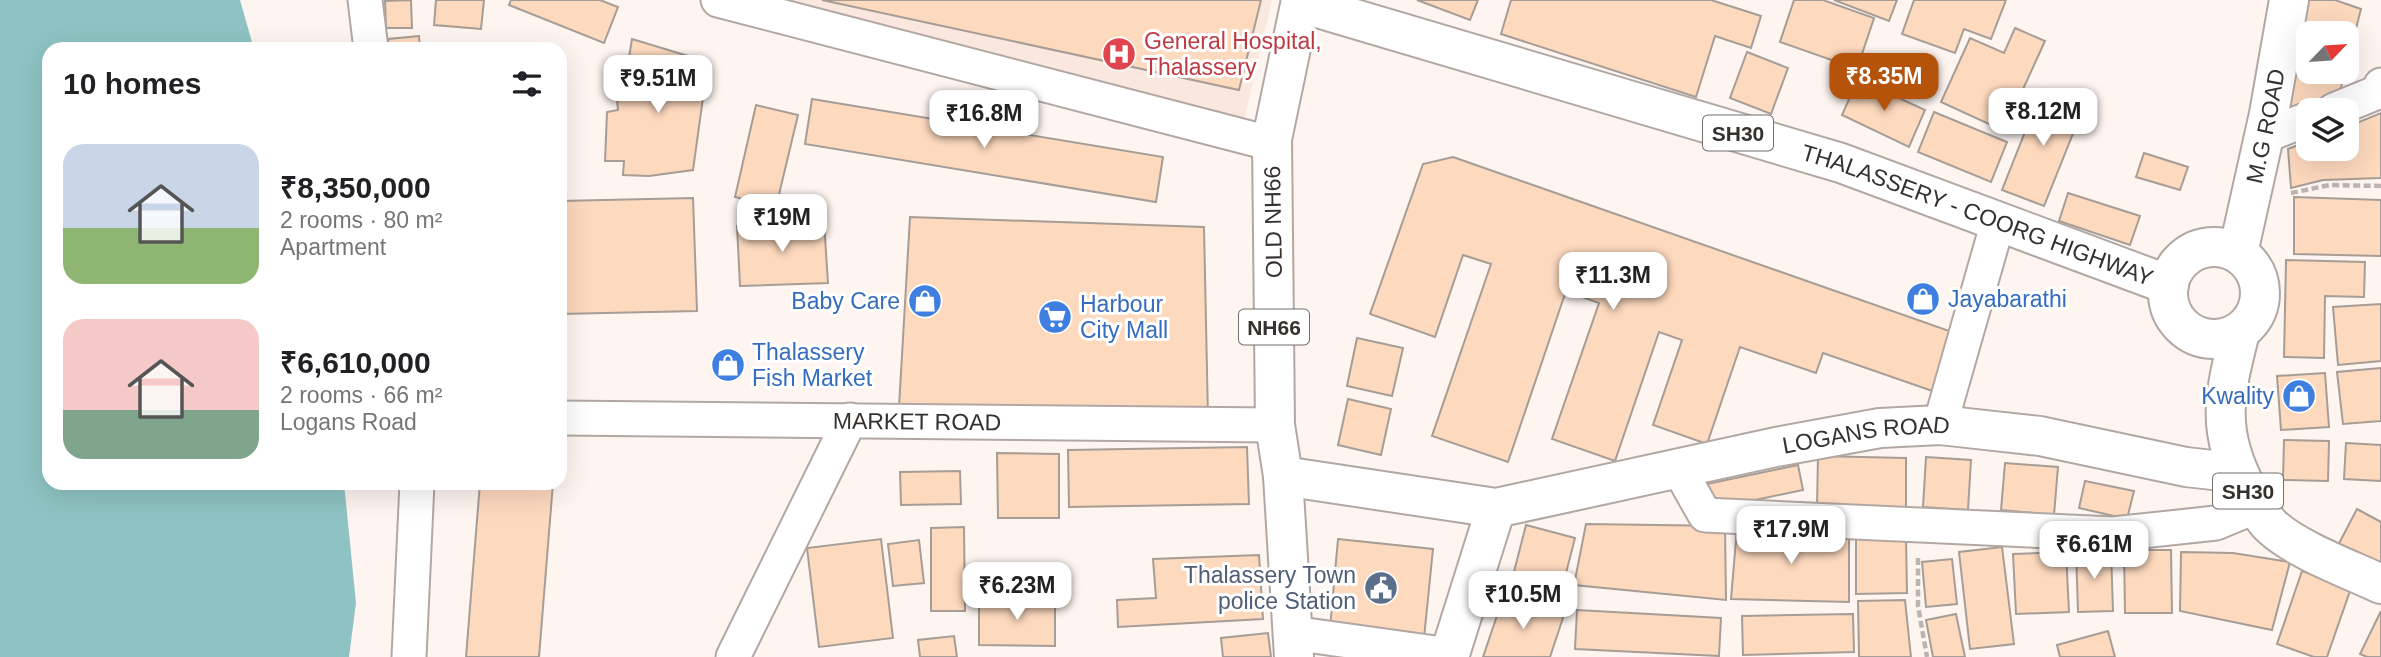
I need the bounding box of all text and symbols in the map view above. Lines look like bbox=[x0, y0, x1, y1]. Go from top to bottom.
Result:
north arrow bbox=[2296, 21, 2359, 84]
map controls bbox=[2296, 21, 2359, 161]
place label: General Hospital, Thalassery bbox=[1144, 28, 1322, 80]
hospital icon: General Hospital, Thalassery bbox=[1100, 35, 1138, 73]
pin: ₹8.35M bbox=[1827, 54, 1941, 113]
pin: ₹9.51M bbox=[601, 55, 715, 115]
text: ₹8.35M bbox=[1845, 63, 1923, 89]
icon: filters bbox=[508, 65, 546, 103]
text: ₹9.51M bbox=[619, 65, 697, 91]
text: 10 homes bbox=[63, 67, 201, 100]
street label: M.G ROAD bbox=[2241, 67, 2290, 186]
pin: ₹8.12M bbox=[1986, 88, 2100, 148]
pin: ₹16.8M bbox=[927, 90, 1041, 150]
text: ₹8.12M bbox=[2004, 98, 2082, 124]
button: layers bbox=[2296, 98, 2359, 161]
text: ₹16.8M bbox=[945, 100, 1023, 126]
road number: SH30 bbox=[1703, 116, 1773, 150]
street label: THALASSERY - COORG HIGHWAY bbox=[1799, 139, 2157, 291]
street label: OLD NH66 bbox=[1259, 166, 1287, 278]
text: ₹8,350,000 bbox=[280, 171, 431, 204]
icon: home bbox=[119, 172, 203, 256]
pin: ₹19M bbox=[741, 194, 823, 254]
text: ₹19M bbox=[753, 204, 811, 230]
text: 2 rooms · 80 m² bbox=[280, 207, 442, 233]
text: Apartment bbox=[280, 234, 386, 260]
pin: ₹11.3M bbox=[1556, 252, 1670, 312]
text: ₹11.3M bbox=[1575, 262, 1651, 288]
shop icon: Jayabarathi bbox=[1904, 280, 1942, 318]
shop icon: Baby Care bbox=[906, 282, 944, 320]
place label: Jayabarathi bbox=[1948, 286, 2067, 312]
place label: Baby Care bbox=[791, 288, 900, 314]
place label: Harbour City Mall bbox=[1080, 291, 1168, 343]
supermarket icon: Harbour City Mall bbox=[1036, 298, 1074, 336]
road number: NH66 bbox=[1239, 310, 1309, 344]
place label: Thalassery Fish Market bbox=[752, 339, 873, 391]
text: ₹6,610,000 bbox=[280, 346, 431, 379]
shop icon: Thalassery Fish Market bbox=[709, 346, 747, 384]
icon: home bbox=[119, 347, 203, 431]
shop icon: Kwality bbox=[2280, 377, 2318, 415]
text: 2 rooms · 66 m² bbox=[280, 382, 442, 408]
place label: Kwality bbox=[2201, 383, 2274, 409]
street label: MARKET ROAD bbox=[833, 408, 1001, 435]
text: Logans Road bbox=[280, 409, 417, 435]
street label: LOGANS ROAD bbox=[1780, 411, 1951, 459]
road number: SH30 bbox=[2213, 474, 2283, 508]
pin: ₹17.9M bbox=[1734, 506, 1848, 566]
text: ₹17.9M bbox=[1752, 516, 1830, 542]
pin: ₹6.61M bbox=[2037, 522, 2151, 581]
text: ₹6.61M bbox=[2055, 531, 2133, 557]
pin: ₹6.23M bbox=[960, 562, 1074, 622]
place label: Thalassery Town police Station bbox=[1184, 562, 1356, 614]
public building icon: Thalassery Town police Station bbox=[1362, 569, 1400, 607]
text: ₹6.23M bbox=[978, 572, 1056, 598]
pin: ₹10.5M bbox=[1466, 572, 1580, 631]
text: ₹10.5M bbox=[1484, 581, 1562, 607]

